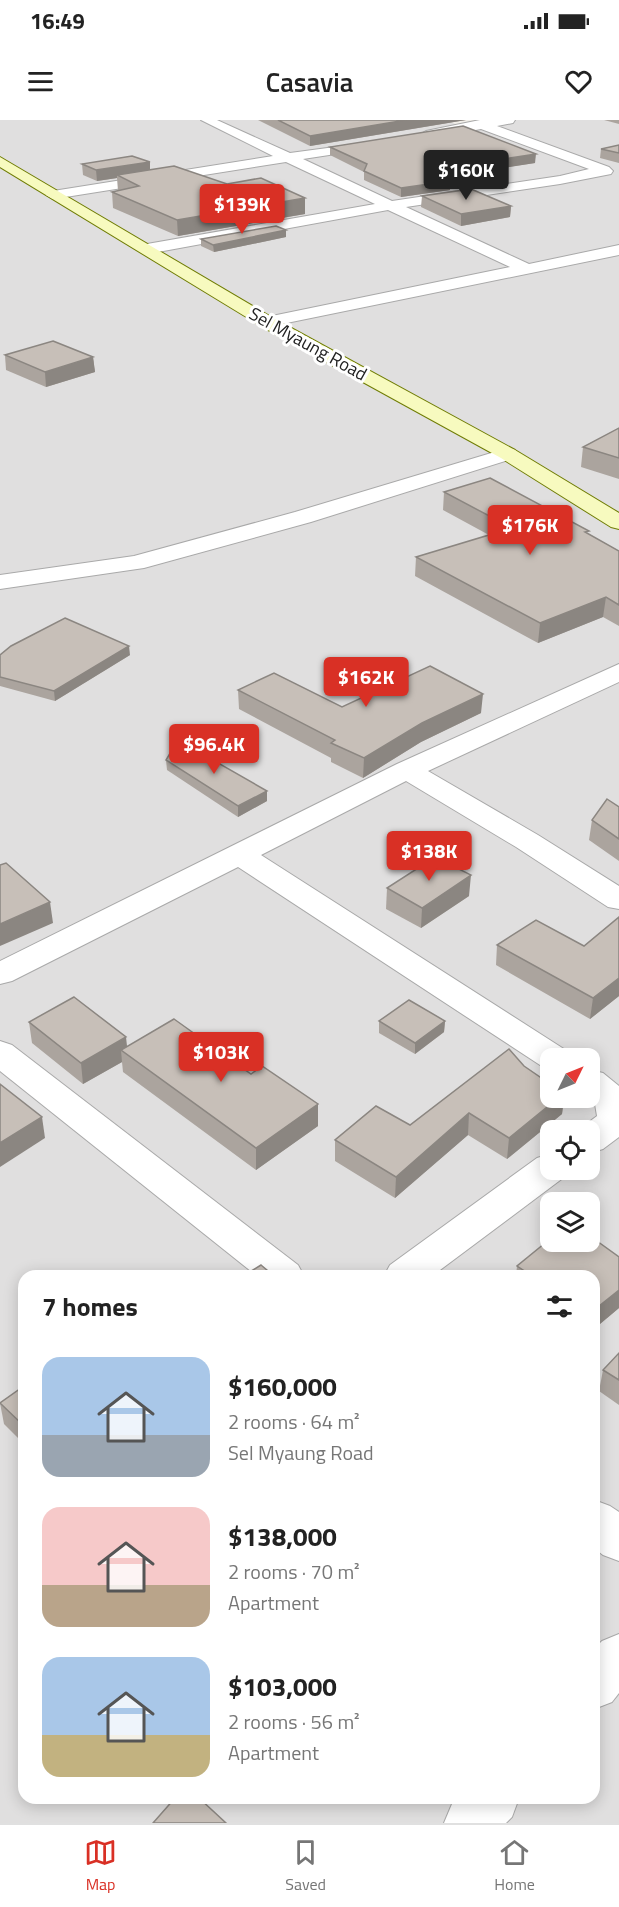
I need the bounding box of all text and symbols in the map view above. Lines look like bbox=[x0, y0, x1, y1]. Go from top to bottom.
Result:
text: 16:49 bbox=[30, 4, 85, 38]
text: Casavia bbox=[265, 61, 354, 102]
icon: menu bbox=[24, 65, 57, 98]
icon: heart bbox=[562, 65, 595, 98]
pin: $160K bbox=[424, 150, 508, 201]
text: $160K bbox=[438, 154, 494, 185]
pin: $139K bbox=[200, 184, 284, 235]
text: $139K bbox=[214, 188, 270, 219]
street label: Sel Myaung Road bbox=[244, 300, 372, 387]
pin: $176K bbox=[488, 505, 572, 556]
text: $176K bbox=[502, 509, 558, 540]
pin: $162K bbox=[324, 657, 408, 708]
text: $162K bbox=[338, 661, 394, 692]
pin: $96.4K bbox=[165, 724, 263, 775]
text: $96.4K bbox=[183, 728, 245, 759]
pin: $138K bbox=[387, 831, 471, 882]
text: $138K bbox=[401, 835, 457, 866]
pin: $103K bbox=[179, 1032, 263, 1083]
text: $103K bbox=[193, 1036, 249, 1067]
north arrow bbox=[540, 1048, 600, 1108]
map controls bbox=[540, 1048, 600, 1252]
button: locate bbox=[540, 1120, 600, 1180]
button: layers bbox=[540, 1192, 600, 1252]
text: 7 homes bbox=[42, 1287, 138, 1326]
icon: filters bbox=[543, 1290, 576, 1323]
text: $160,000 bbox=[228, 1367, 337, 1406]
icon: home bbox=[90, 1381, 162, 1453]
text: 2 rooms · 64 m² bbox=[228, 1406, 360, 1437]
text: Sel Myaung Road bbox=[228, 1437, 374, 1468]
text: $138,000 bbox=[228, 1517, 337, 1556]
icon: home bbox=[90, 1531, 162, 1603]
text: 2 rooms · 70 m² bbox=[228, 1556, 360, 1587]
text: Apartment bbox=[228, 1587, 319, 1618]
text: $103,000 bbox=[228, 1667, 337, 1706]
icon: home bbox=[90, 1681, 162, 1753]
text: 2 rooms · 56 m² bbox=[228, 1706, 360, 1737]
text: Apartment bbox=[228, 1737, 319, 1768]
tab: Map bbox=[84, 1836, 117, 1896]
tab: Saved bbox=[285, 1836, 326, 1896]
tab: Home bbox=[494, 1836, 535, 1896]

